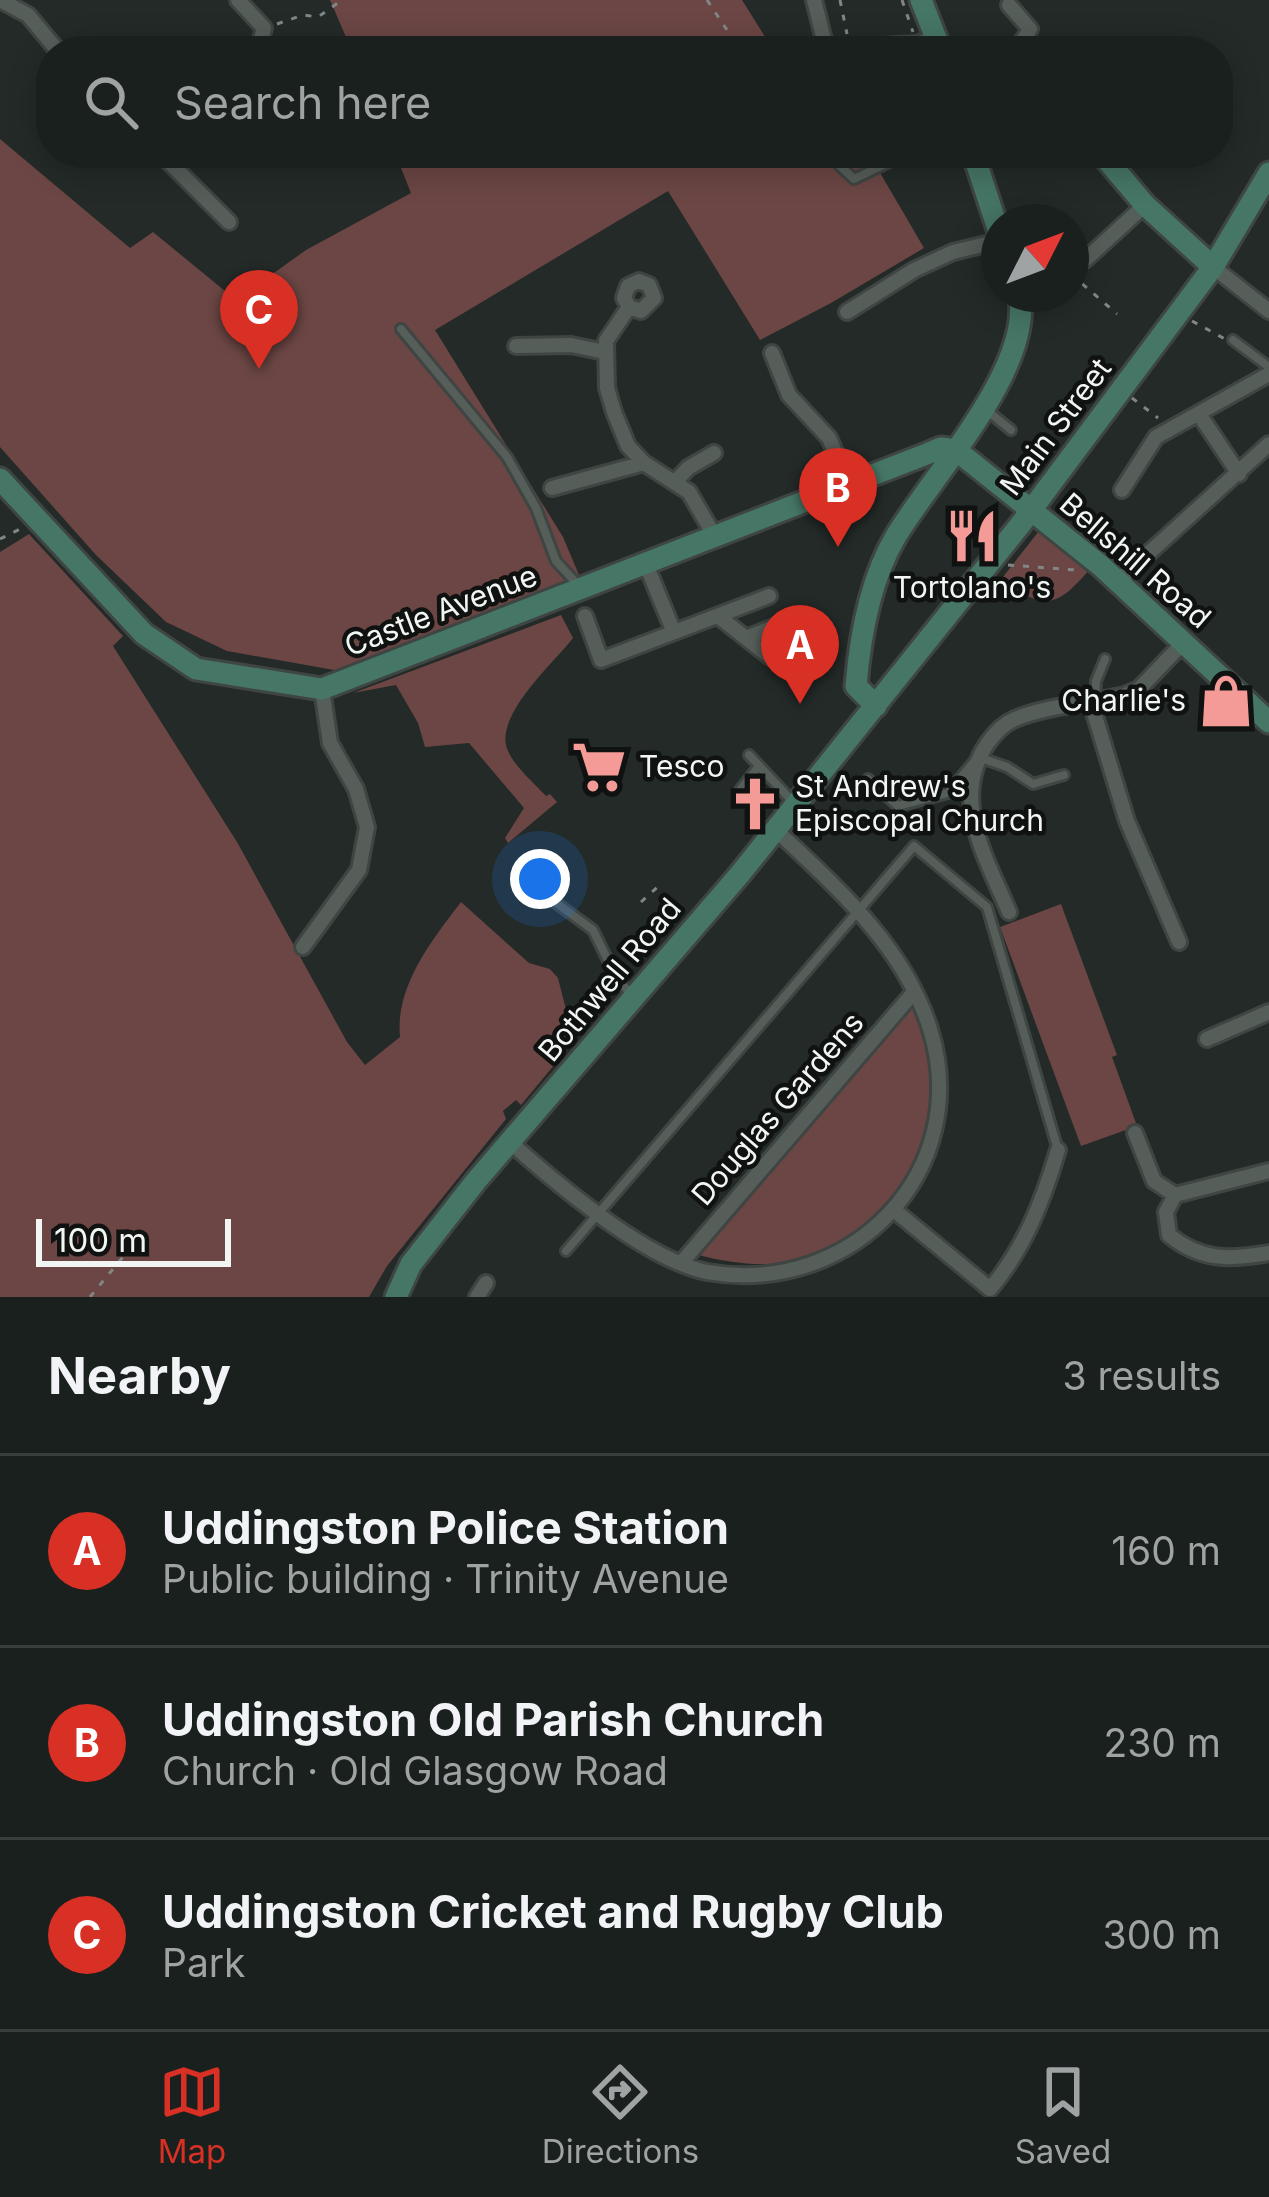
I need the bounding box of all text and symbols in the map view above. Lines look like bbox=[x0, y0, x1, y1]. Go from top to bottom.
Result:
search box bbox=[36, 36, 1233, 168]
icon: search bbox=[78, 69, 144, 135]
text: Search here bbox=[174, 75, 431, 130]
north arrow bbox=[981, 204, 1089, 312]
pin: C bbox=[220, 270, 298, 369]
street label: Main Street bbox=[992, 351, 1118, 502]
pin: B bbox=[799, 448, 877, 547]
street label: Bellshill Road bbox=[1053, 485, 1218, 635]
restaurant icon: Tortolano's bbox=[943, 507, 1001, 565]
street label: Castle Avenue bbox=[339, 557, 542, 663]
place label: Tortolano's bbox=[893, 569, 1051, 605]
pin: A bbox=[761, 605, 839, 704]
shop icon: Charlie's bbox=[1197, 672, 1255, 730]
place label: Charlie's bbox=[1061, 682, 1186, 718]
supermarket icon: Tesco bbox=[570, 738, 628, 796]
place label: Tesco bbox=[639, 748, 724, 784]
place label: St Andrew's Episcopal Church bbox=[795, 768, 1044, 838]
church icon: St Andrew's Episcopal Church bbox=[726, 775, 784, 833]
your location bbox=[510, 849, 570, 909]
street label: Bothwell Road bbox=[531, 890, 688, 1068]
street label: Douglas Gardens bbox=[684, 1005, 871, 1212]
scale bar bbox=[36, 1213, 231, 1266]
text: 100 m bbox=[54, 1220, 147, 1260]
text: Nearby bbox=[48, 1345, 231, 1406]
text: 3 results bbox=[1063, 1352, 1221, 1399]
text: Uddingston Police Station bbox=[162, 1500, 729, 1555]
text: A bbox=[72, 1527, 102, 1574]
text: 160 m bbox=[1111, 1527, 1221, 1574]
text: Public building · Trinity Avenue bbox=[162, 1555, 729, 1602]
text: Uddingston Old Parish Church bbox=[162, 1692, 824, 1747]
text: B bbox=[74, 1719, 100, 1766]
text: 230 m bbox=[1103, 1719, 1221, 1766]
text: Church · Old Glasgow Road bbox=[162, 1747, 668, 1794]
text: Uddingston Cricket and Rugby Club bbox=[162, 1884, 944, 1939]
text: C bbox=[73, 1911, 101, 1958]
text: 300 m bbox=[1103, 1911, 1221, 1958]
text: Park bbox=[162, 1939, 246, 1986]
tab: Map bbox=[158, 2059, 226, 2171]
tab: Directions bbox=[542, 2059, 699, 2171]
tab: Saved bbox=[1015, 2059, 1111, 2171]

